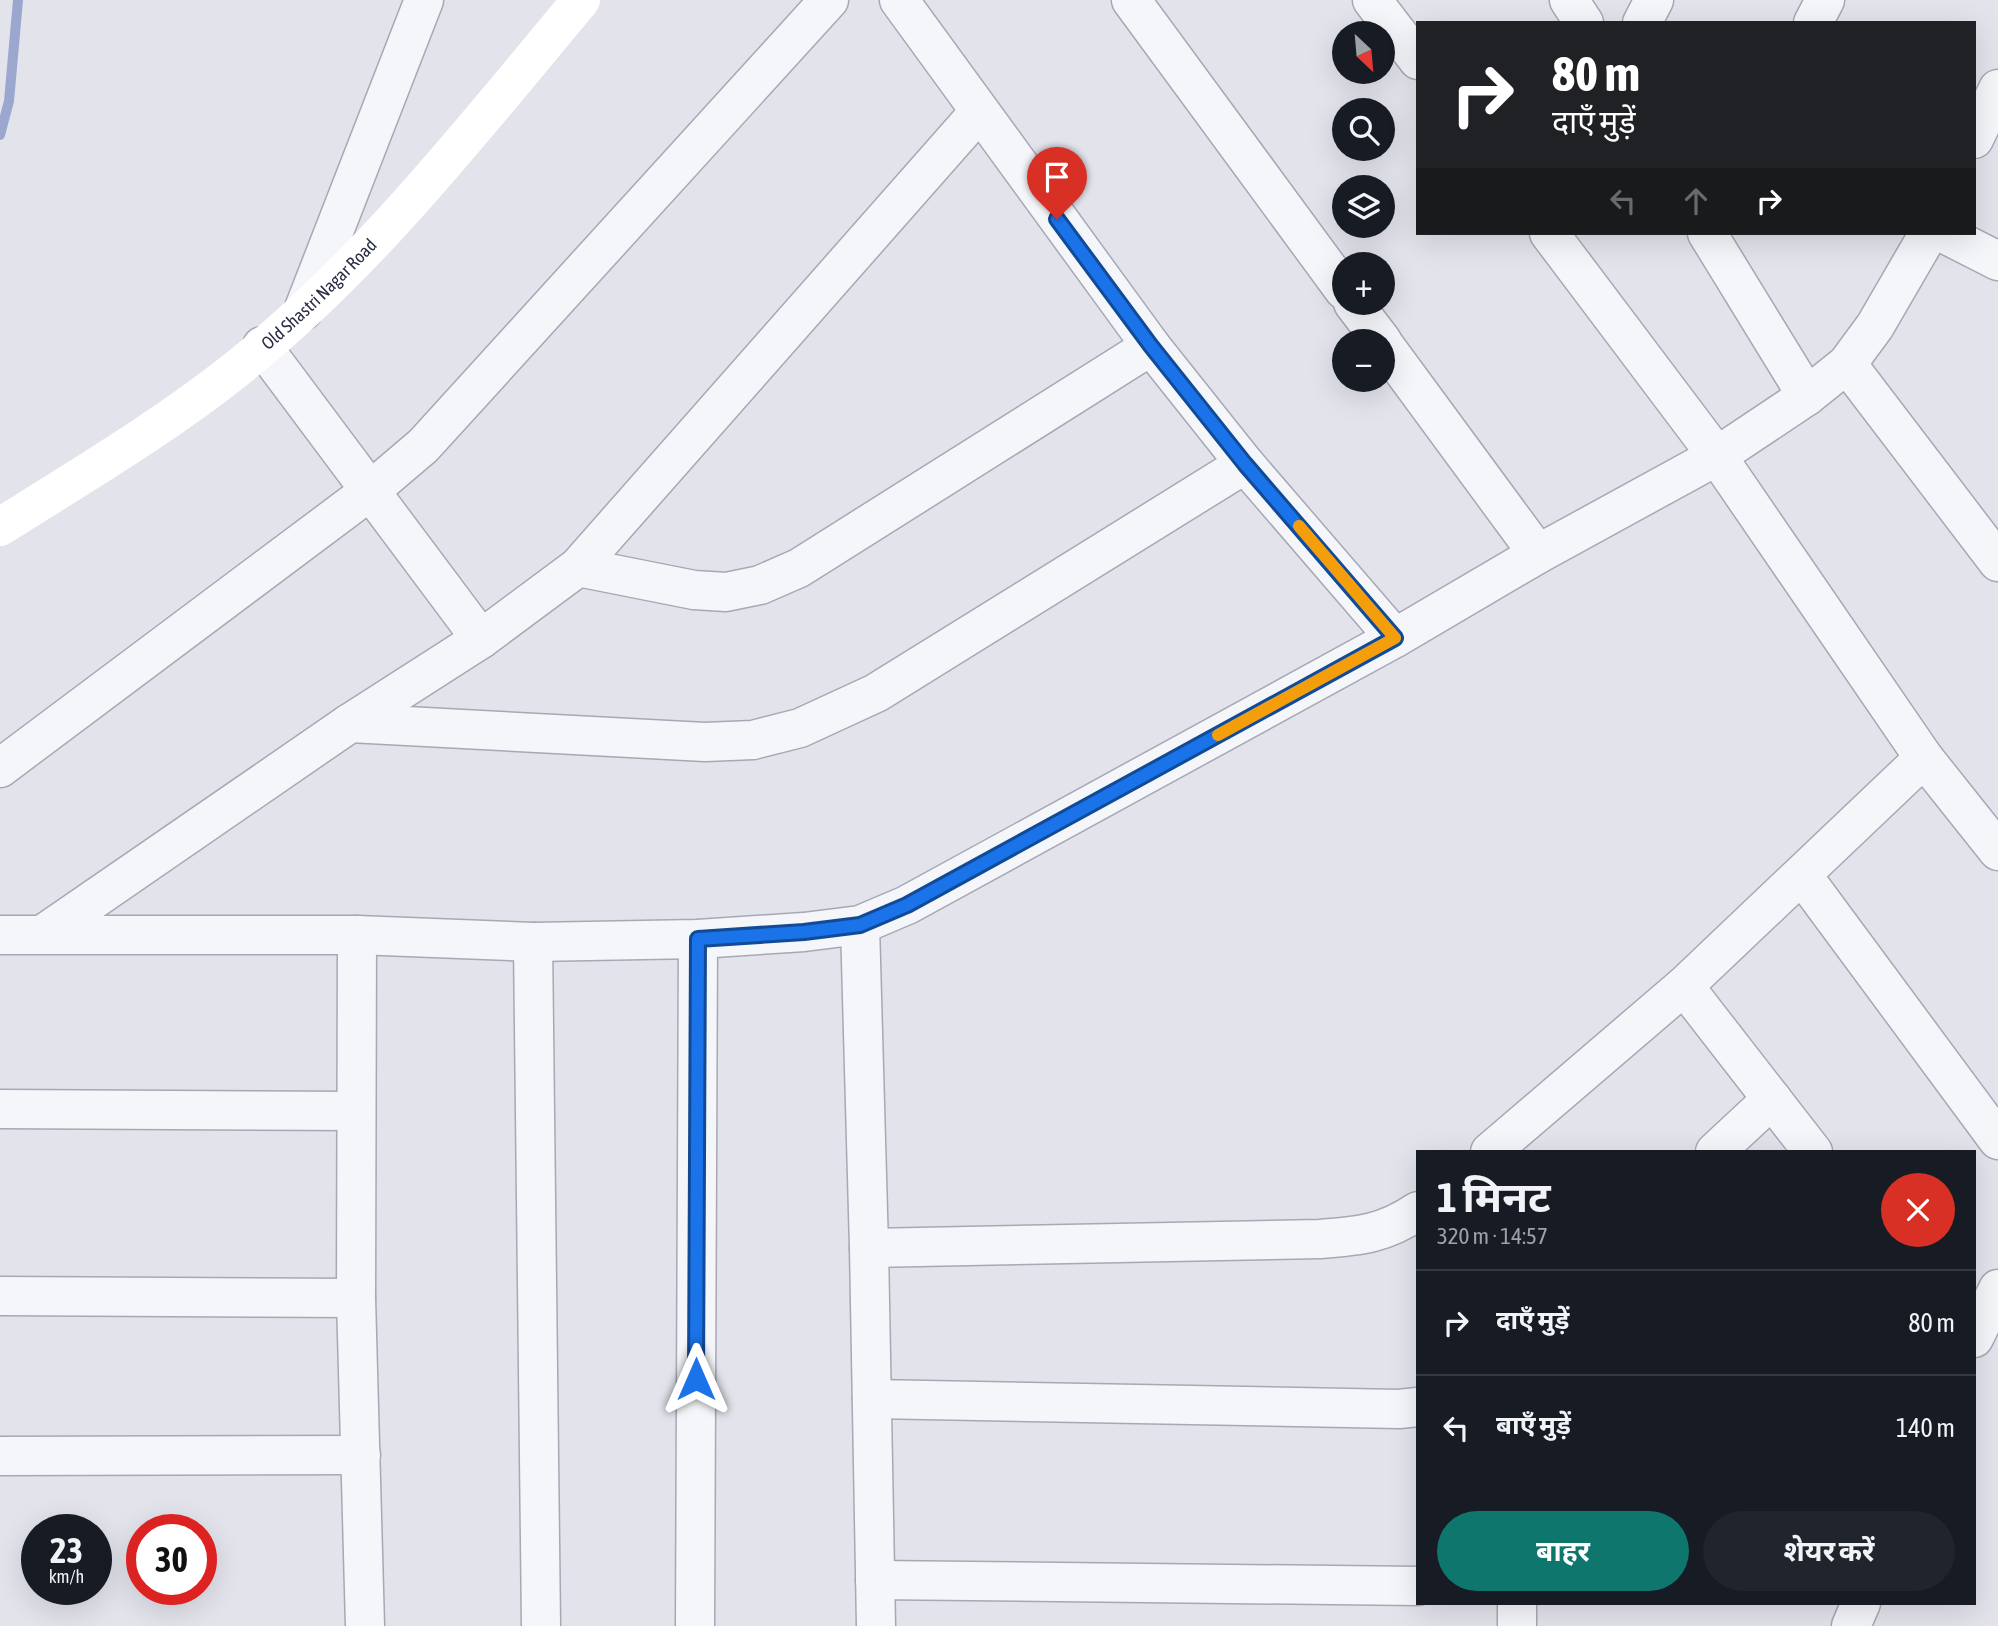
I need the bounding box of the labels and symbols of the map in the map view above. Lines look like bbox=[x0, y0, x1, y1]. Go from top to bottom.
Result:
north arrow bbox=[1332, 21, 1395, 84]
pin bbox=[1027, 147, 1087, 219]
street label: Old Shastri Nagar Road bbox=[257, 234, 381, 354]
position arrow bbox=[659, 1342, 733, 1416]
speed limit sign: 30 bbox=[126, 1514, 217, 1605]

